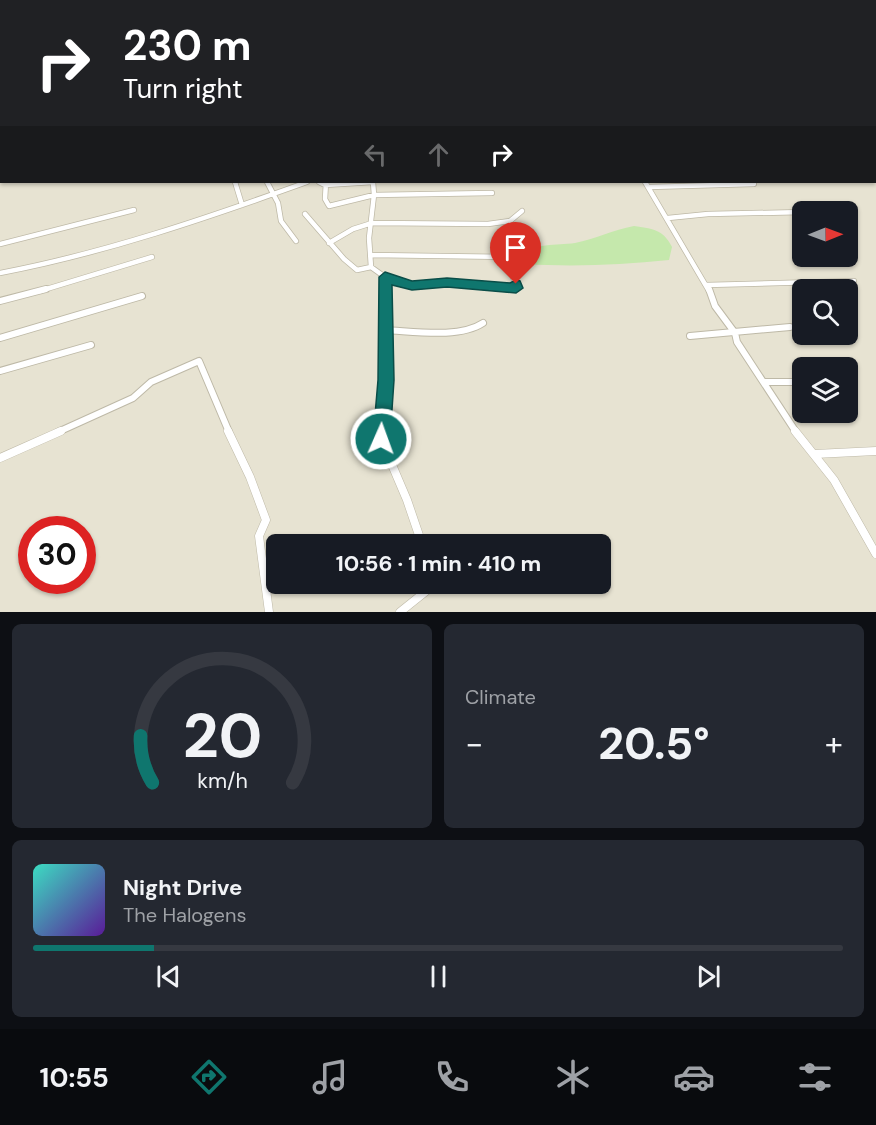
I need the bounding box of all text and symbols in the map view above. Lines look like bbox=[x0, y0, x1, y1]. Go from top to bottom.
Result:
text: 230 m bbox=[123, 18, 252, 73]
icon: right bbox=[24, 24, 102, 102]
text: Turn right bbox=[123, 71, 243, 106]
icon: left bbox=[359, 138, 392, 171]
icon: ahead bbox=[422, 138, 455, 171]
icon: right bbox=[485, 138, 518, 171]
north arrow bbox=[792, 201, 858, 267]
map controls bbox=[792, 201, 858, 423]
pin bbox=[490, 222, 541, 284]
icon: arrive bbox=[499, 231, 532, 264]
button: search bbox=[792, 279, 858, 345]
button: layers bbox=[792, 357, 858, 423]
position arrow bbox=[349, 407, 413, 471]
speed limit sign: 30 bbox=[18, 516, 96, 594]
text: 10:56 · 1 min · 410 m bbox=[336, 549, 541, 578]
text: Climate bbox=[465, 684, 536, 710]
text: 20 bbox=[182, 695, 262, 776]
text: 20.5° bbox=[598, 714, 710, 773]
text: − bbox=[465, 722, 483, 765]
text: + bbox=[825, 722, 843, 765]
text: km/h bbox=[197, 767, 247, 795]
text: Night Drive bbox=[123, 873, 242, 902]
text: The Halogens bbox=[123, 902, 246, 928]
icon: previous bbox=[152, 960, 185, 993]
icon: pause bbox=[422, 960, 455, 993]
icon: next bbox=[692, 960, 725, 993]
icon: directions bbox=[188, 1056, 230, 1098]
icon: music bbox=[309, 1056, 351, 1098]
icon: phone bbox=[431, 1056, 473, 1098]
icon: climate bbox=[552, 1056, 594, 1098]
icon: car bbox=[673, 1056, 715, 1098]
icon: filters bbox=[794, 1056, 836, 1098]
text: 10:55 bbox=[40, 1060, 109, 1095]

